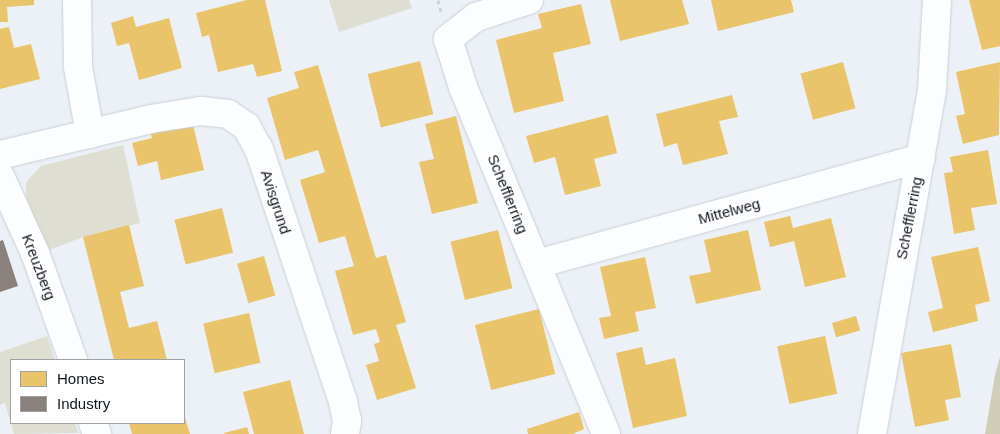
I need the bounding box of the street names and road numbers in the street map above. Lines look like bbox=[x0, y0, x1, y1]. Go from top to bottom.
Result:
street label: Schefflerring bbox=[484, 152, 532, 236]
street label: Avisgrund bbox=[257, 168, 295, 236]
street label: Schefflerring bbox=[892, 175, 926, 261]
street label: Mittelweg bbox=[696, 194, 762, 228]
street label: Kreuzberg bbox=[18, 231, 60, 303]

